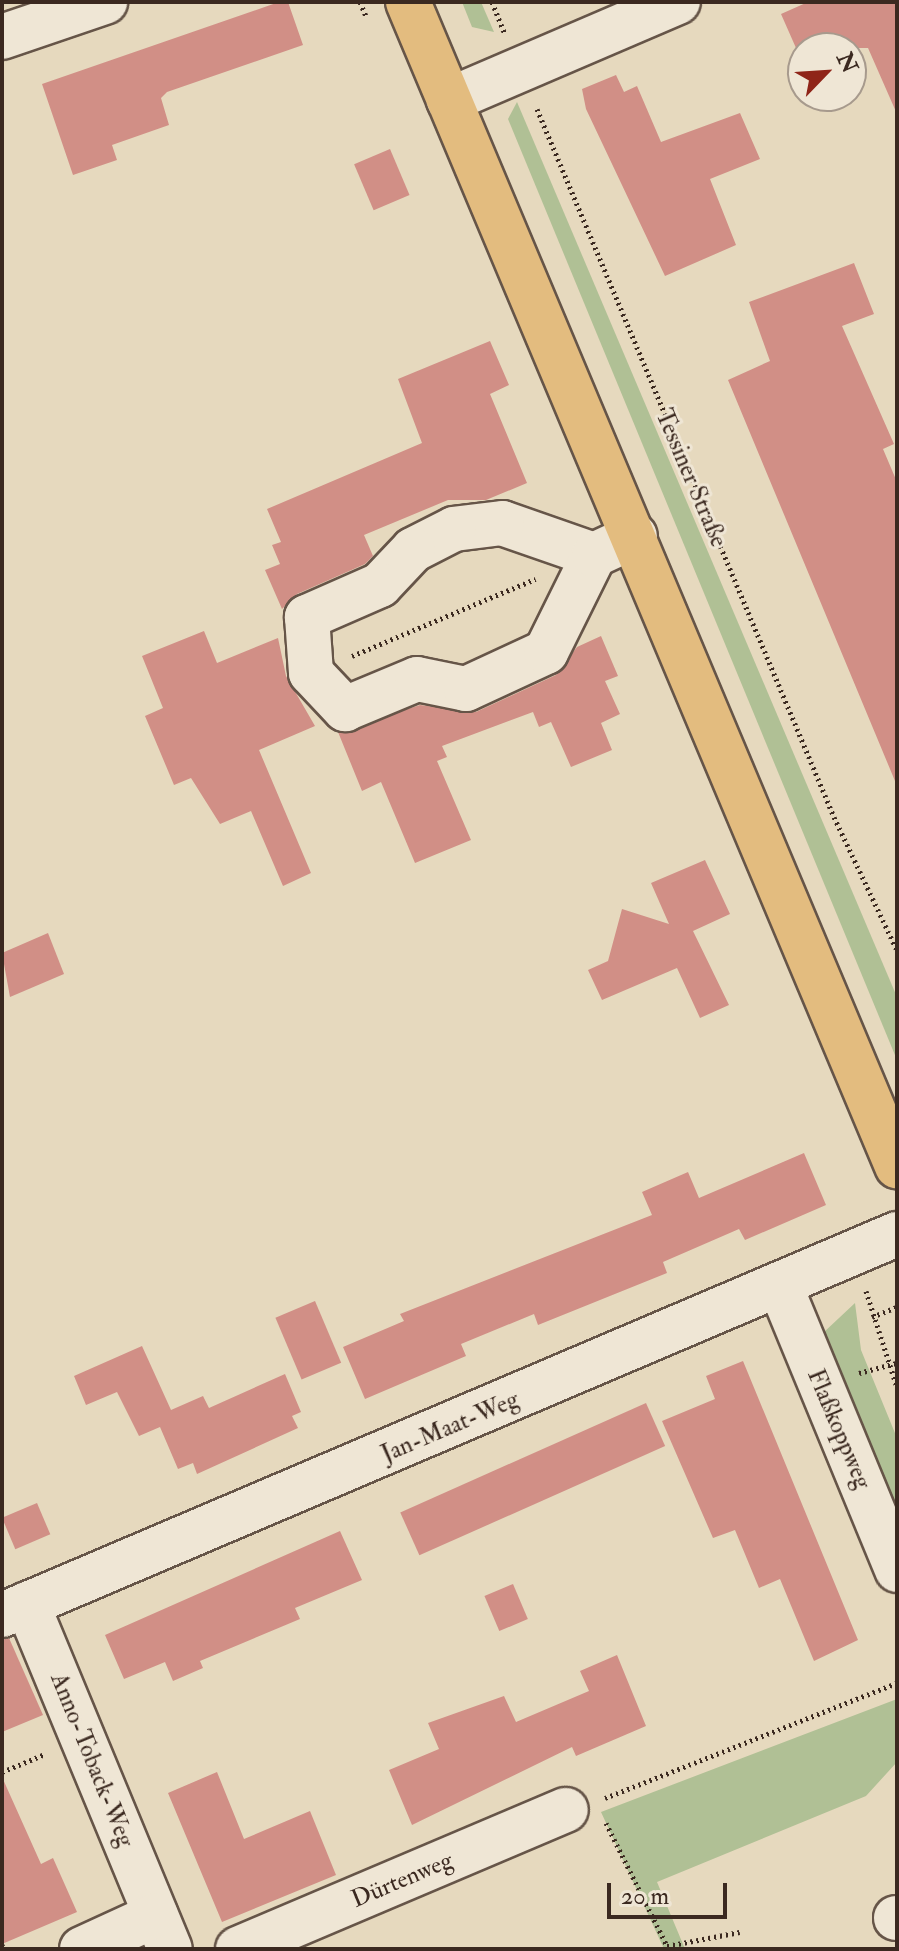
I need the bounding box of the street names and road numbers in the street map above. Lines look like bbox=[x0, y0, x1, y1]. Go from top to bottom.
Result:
street label: Tessiner Straße bbox=[649, 405, 733, 551]
street label: Flaßkoppweg bbox=[801, 1365, 877, 1493]
street label: Jan-Maat-Weg bbox=[377, 1385, 523, 1469]
street label: Anno-Toback-Weg bbox=[44, 1669, 140, 1851]
street label: Dürtenweg bbox=[347, 1846, 457, 1914]

